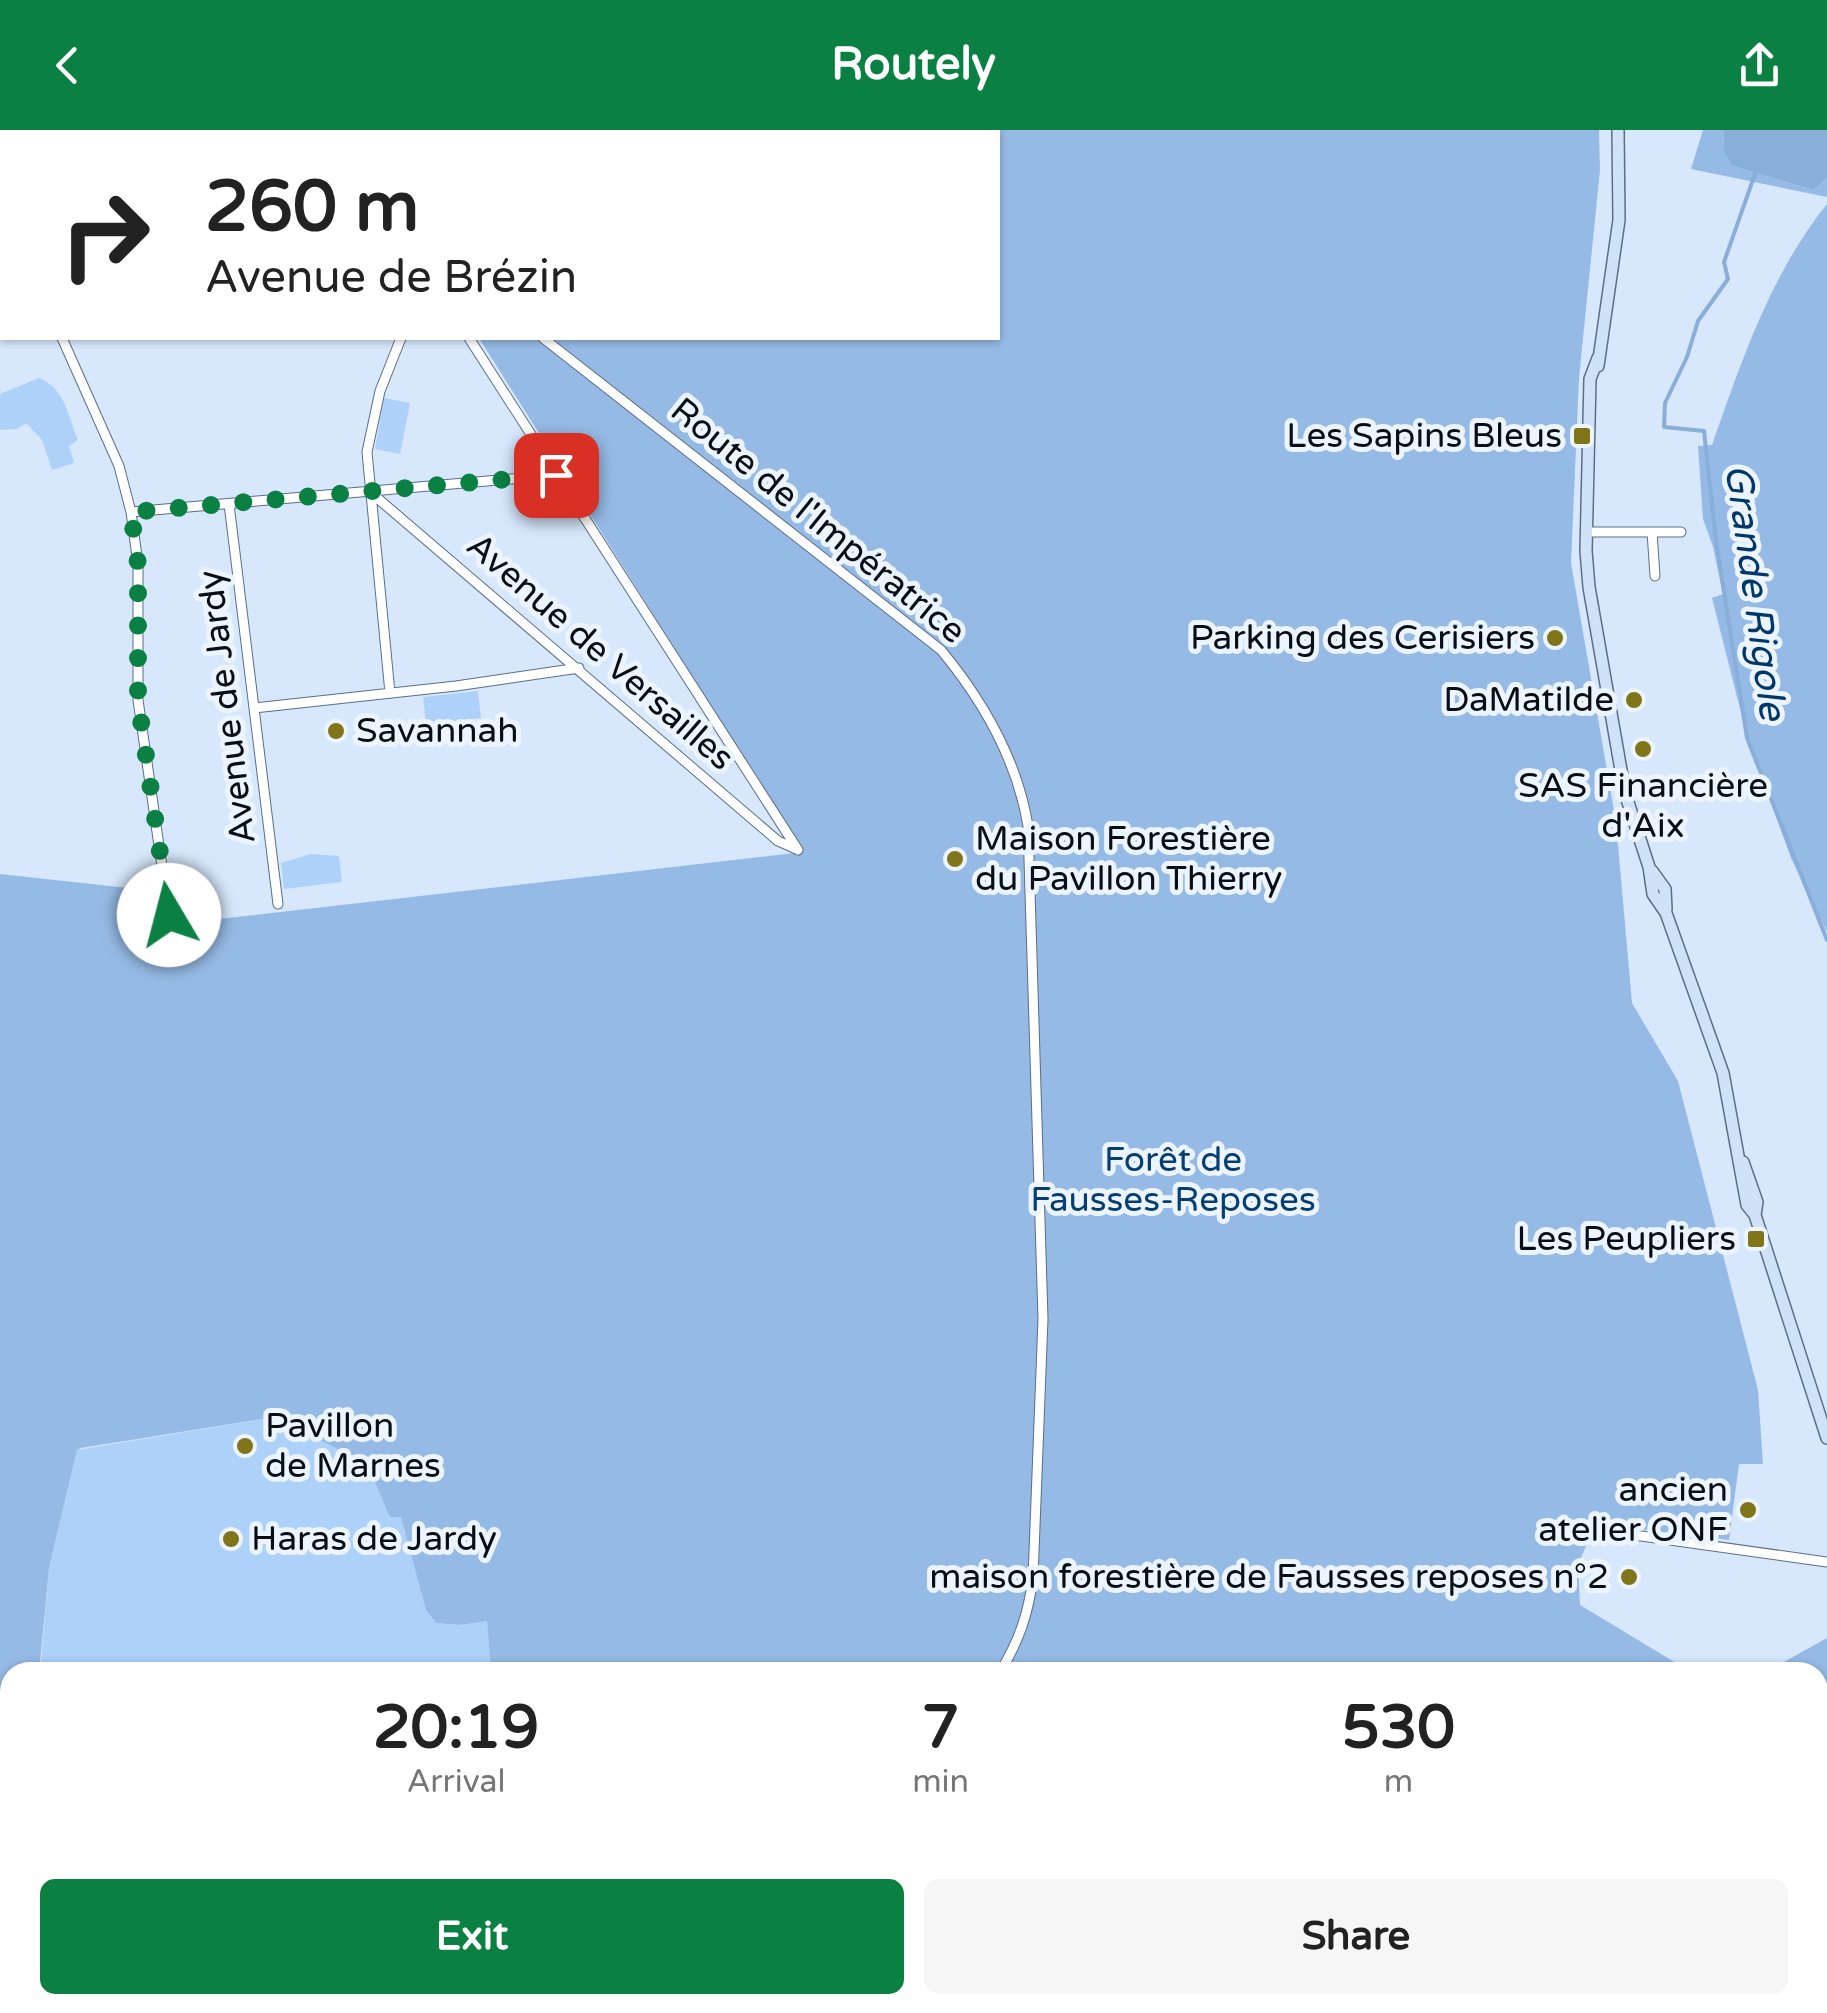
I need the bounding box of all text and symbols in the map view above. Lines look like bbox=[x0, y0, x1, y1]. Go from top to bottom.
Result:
icon: back bbox=[40, 38, 95, 93]
text: Routely bbox=[831, 38, 996, 92]
icon: share bbox=[1732, 38, 1787, 93]
text: 260 m bbox=[205, 166, 419, 250]
icon: right bbox=[40, 170, 170, 300]
text: Avenue de Brézin bbox=[205, 251, 577, 305]
street label: Route de l'Impératrice bbox=[662, 389, 974, 653]
place label: Les Sapins Bleus bbox=[1286, 415, 1562, 457]
marker: Les Sapins Bleus bbox=[1571, 425, 1593, 447]
pin bbox=[514, 433, 599, 518]
icon: arrive bbox=[529, 448, 584, 503]
water label: Grande Rigole bbox=[1714, 461, 1796, 725]
street label: Avenue de Versailles bbox=[458, 525, 742, 779]
street label: Avenue de Jardy bbox=[189, 568, 265, 846]
place label: Parking des Cerisiers bbox=[1190, 617, 1535, 659]
marker: Parking des Cerisiers bbox=[1544, 627, 1566, 649]
place label: DaMatilde bbox=[1443, 679, 1614, 721]
marker: DaMatilde bbox=[1623, 689, 1645, 711]
place label: Savannah bbox=[356, 710, 519, 752]
marker: Savannah bbox=[325, 720, 347, 742]
marker: SAS Financière d'Aix bbox=[1632, 738, 1654, 760]
place label: SAS Financière d'Aix bbox=[1518, 765, 1768, 847]
place label: Maison Forestière du Pavillon Thierry bbox=[975, 818, 1282, 900]
marker: Maison Forestière du Pavillon Thierry bbox=[944, 848, 966, 870]
position arrow bbox=[117, 863, 221, 967]
park label: Forêt de Fausses-Reposes bbox=[1030, 1139, 1316, 1221]
place label: Les Peupliers bbox=[1516, 1218, 1736, 1260]
marker: Les Peupliers bbox=[1745, 1228, 1767, 1250]
place label: Pavillon de Marnes bbox=[265, 1405, 441, 1487]
marker: Pavillon de Marnes bbox=[234, 1435, 256, 1457]
place label: ancien atelier ONF bbox=[1538, 1469, 1728, 1551]
marker: ancien atelier ONF bbox=[1737, 1499, 1759, 1521]
place label: Haras de Jardy bbox=[251, 1518, 497, 1560]
marker: Haras de Jardy bbox=[220, 1528, 242, 1550]
place label: maison forestière de Fausses reposes n°2 bbox=[929, 1556, 1609, 1598]
marker: maison forestière de Fausses reposes n°2 bbox=[1618, 1566, 1640, 1588]
text: 20:19 bbox=[373, 1692, 539, 1764]
text: 7 bbox=[922, 1692, 959, 1764]
text: 530 bbox=[1342, 1692, 1455, 1764]
text: Arrival bbox=[407, 1763, 506, 1801]
text: min bbox=[912, 1763, 969, 1801]
text: m bbox=[1384, 1763, 1413, 1801]
button: Exit bbox=[40, 1879, 904, 1994]
button: Share bbox=[924, 1879, 1788, 1994]

